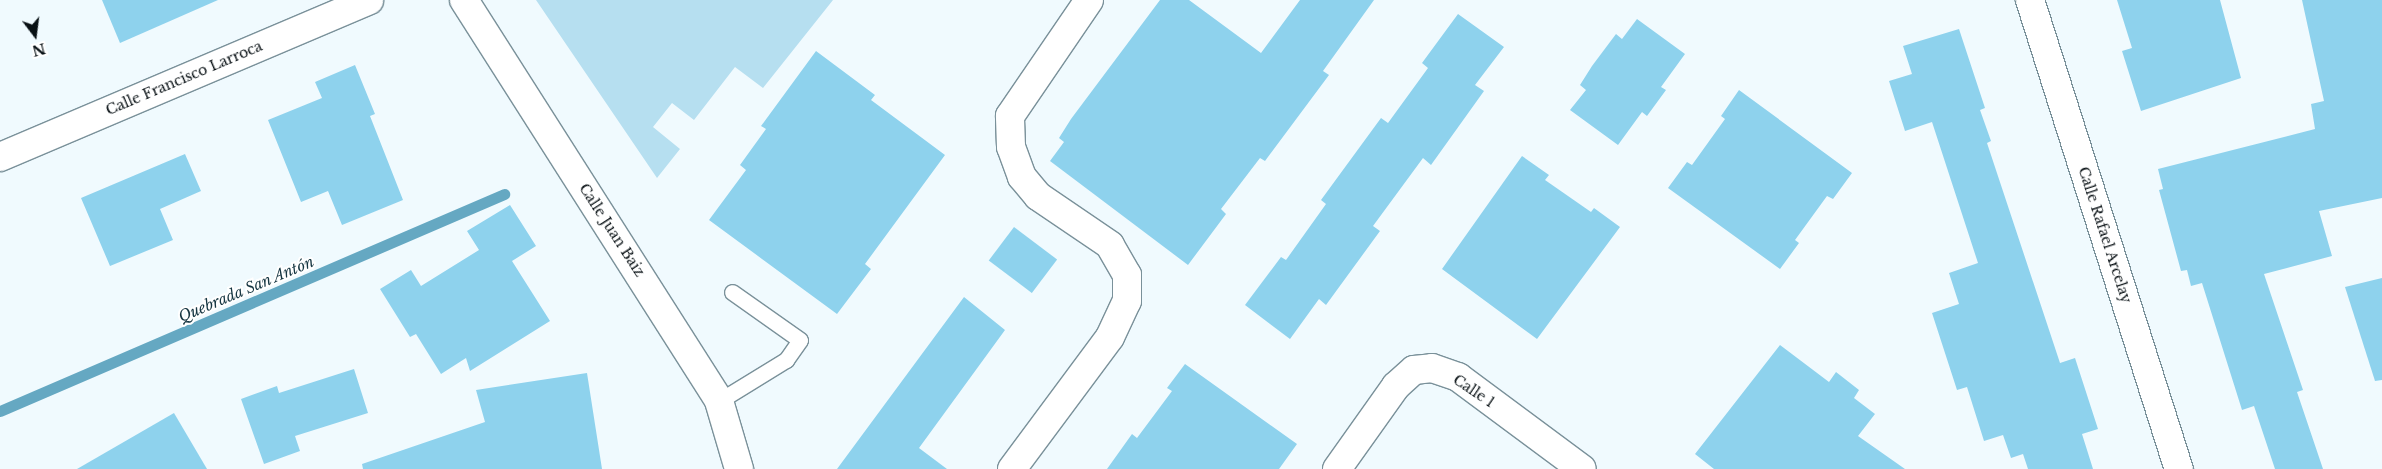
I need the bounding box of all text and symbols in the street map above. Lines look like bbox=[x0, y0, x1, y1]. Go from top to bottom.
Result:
north arrow bbox=[10, 10, 60, 60]
street label: Calle Francisco Larroca bbox=[103, 37, 265, 119]
text: N bbox=[30, 39, 48, 60]
street label: Calle Rafael Arcelay bbox=[2075, 164, 2135, 306]
street label: Calle Juan Baiz bbox=[576, 180, 648, 280]
water label: Quebrada San Antón bbox=[175, 252, 317, 326]
street label: Calle 1 bbox=[1450, 371, 1498, 411]

